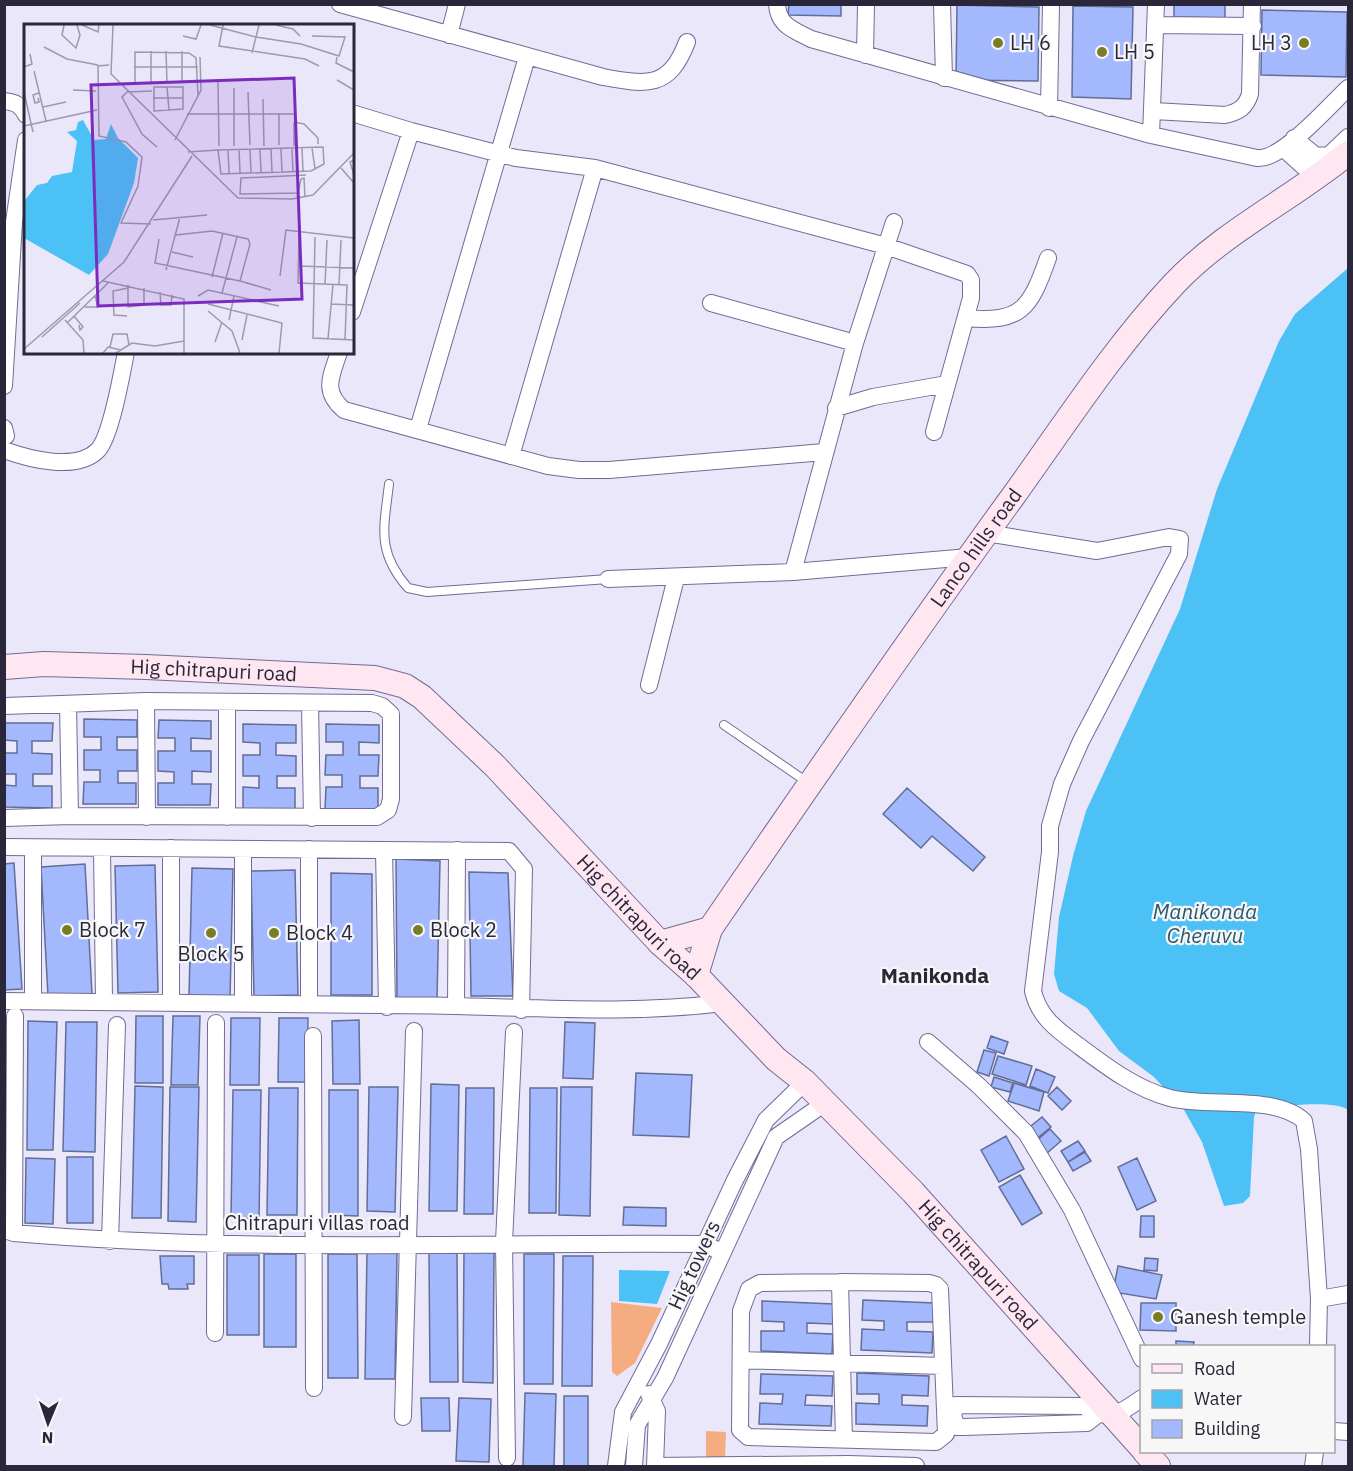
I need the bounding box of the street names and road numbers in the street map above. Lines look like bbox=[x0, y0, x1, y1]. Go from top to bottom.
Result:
street label: Lanco hills road bbox=[924, 483, 1028, 612]
street label: Hig chitrapuri road bbox=[130, 653, 298, 687]
street label: Hig chitrapuri road bbox=[571, 848, 707, 986]
street label: Hig chitrapuri road bbox=[913, 1193, 1044, 1335]
street label: Chitrapuri villas road bbox=[224, 1209, 410, 1236]
street label: Hig towers bbox=[661, 1216, 726, 1314]

